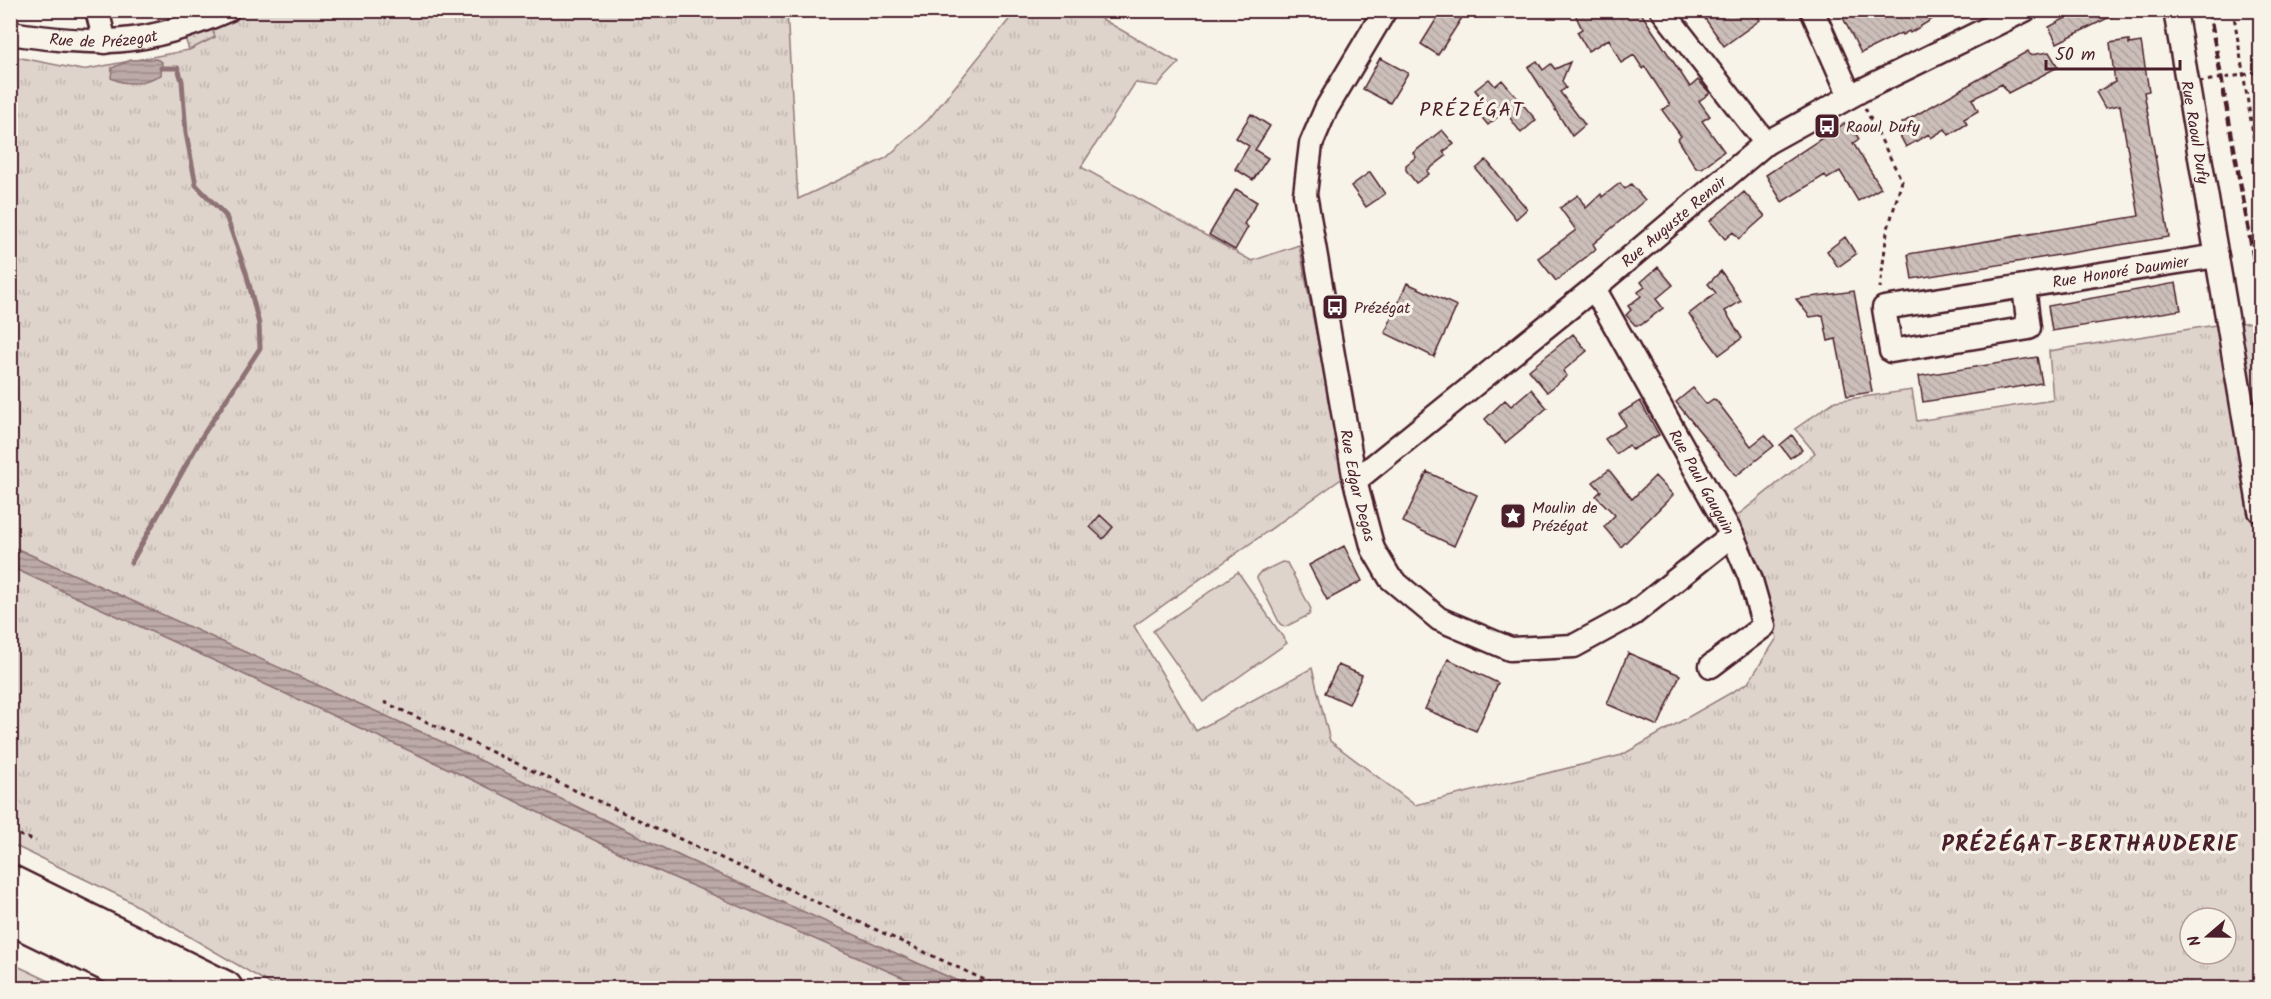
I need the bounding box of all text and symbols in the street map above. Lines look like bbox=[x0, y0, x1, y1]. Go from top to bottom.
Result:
street label: Rue de Prézegat bbox=[48, 24, 161, 55]
scale bar bbox=[2046, 33, 2180, 71]
text: 50 m bbox=[2055, 41, 2095, 70]
street label: Rue Raoul Dufy bbox=[2173, 79, 2215, 187]
district label: PRÉZÉGAT bbox=[1419, 95, 1526, 127]
bus stop icon: Raoul Dufy bbox=[1812, 111, 1842, 141]
place label: Raoul Dufy bbox=[1846, 115, 1920, 140]
street label: Rue Auguste Renoir bbox=[1616, 169, 1734, 274]
street label: Rue Honoré Daumier bbox=[2051, 249, 2192, 296]
bus stop icon: Prézégat bbox=[1320, 292, 1350, 322]
place label: Prézégat bbox=[1354, 296, 1411, 321]
street label: Rue Paul Gauguin bbox=[1661, 425, 1741, 540]
street label: Rue Edgar Degas bbox=[1332, 428, 1382, 545]
place label: Moulin de Prézégat bbox=[1532, 496, 1597, 539]
place icon: Moulin de Prézégat bbox=[1498, 501, 1528, 531]
district label: PRÉZÉGAT-BERTHAUDERIE bbox=[1941, 828, 2239, 863]
north arrow bbox=[2178, 906, 2238, 966]
text: N bbox=[2182, 932, 2209, 950]

